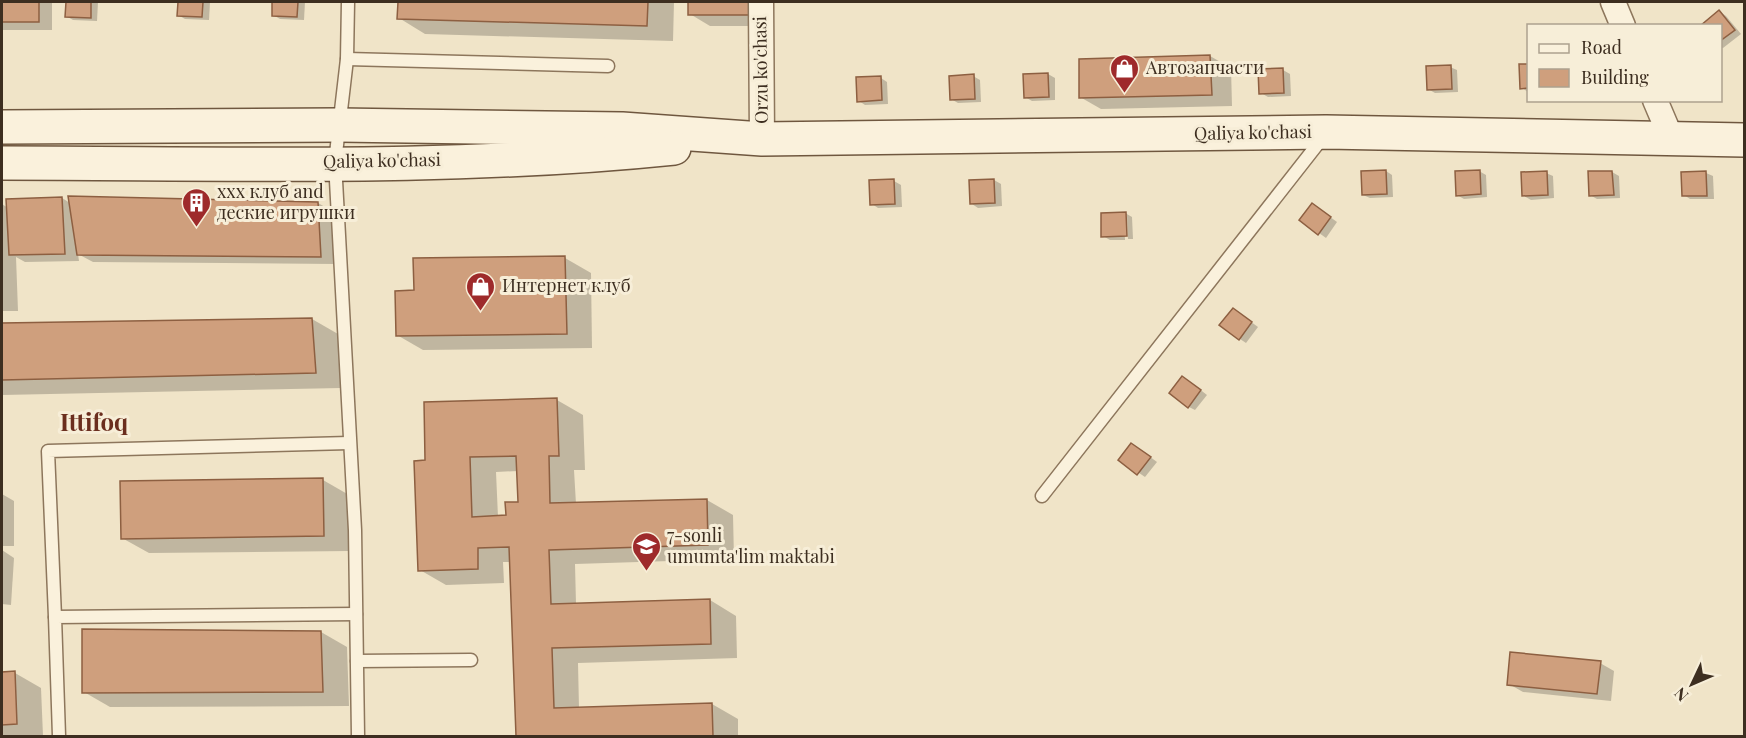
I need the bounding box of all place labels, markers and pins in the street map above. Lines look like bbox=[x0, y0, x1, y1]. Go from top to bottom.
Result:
shop icon: Автозапчасти bbox=[1109, 52, 1141, 94]
place label: Автозапчасти bbox=[1145, 55, 1264, 79]
place label: ххх клуб and деские игрушки bbox=[217, 179, 355, 224]
building icon: ххх клуб and деские игрушки bbox=[180, 186, 212, 228]
shop icon: Интернет клуб bbox=[465, 270, 497, 312]
place label: Интернет клуб bbox=[502, 273, 631, 297]
place label: 7-sonli umumta'lim maktabi bbox=[667, 523, 835, 568]
school or university icon: 7-sonli umumta'lim maktabi bbox=[630, 530, 662, 572]

